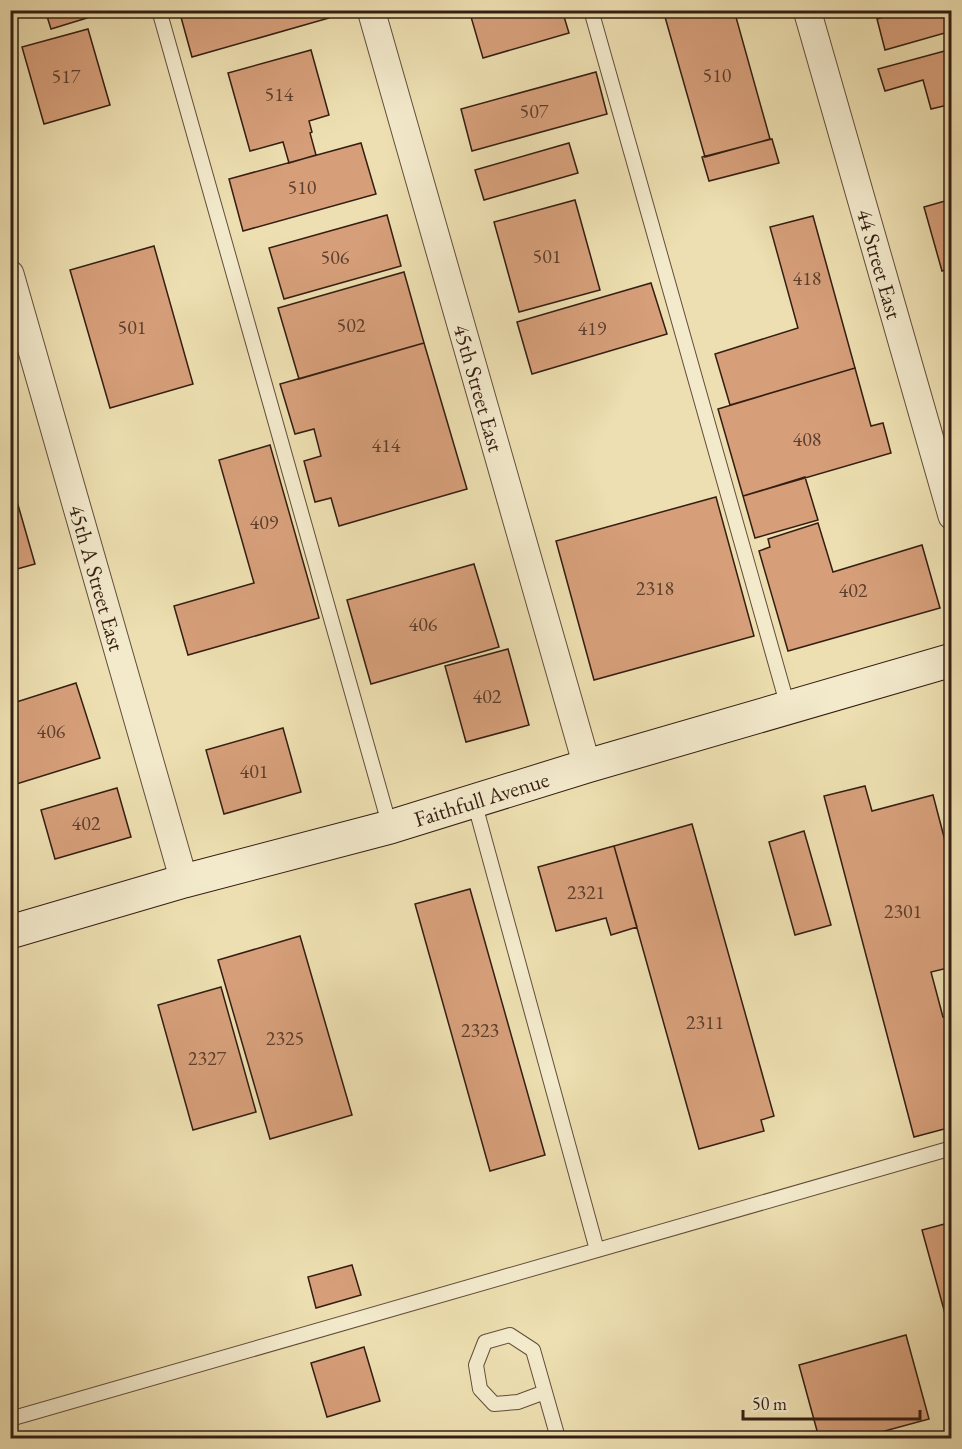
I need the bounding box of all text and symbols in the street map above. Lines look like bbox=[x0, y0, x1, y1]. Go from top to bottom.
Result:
house number: 510 bbox=[703, 62, 732, 88]
house number: 517 bbox=[52, 63, 81, 89]
house number: 514 bbox=[265, 81, 294, 107]
house number: 507 bbox=[520, 98, 549, 124]
house number: 510 bbox=[288, 174, 317, 200]
street label: 44 Street East bbox=[850, 206, 909, 322]
house number: 501 bbox=[533, 243, 561, 269]
house number: 506 bbox=[321, 244, 350, 270]
house number: 418 bbox=[793, 265, 821, 291]
house number: 502 bbox=[337, 312, 366, 338]
house number: 501 bbox=[118, 314, 146, 340]
house number: 419 bbox=[578, 315, 607, 341]
street label: 45th Street East bbox=[447, 321, 510, 455]
house number: 408 bbox=[793, 426, 821, 452]
house number: 414 bbox=[372, 432, 401, 458]
street label: 45th A Street East bbox=[62, 501, 131, 655]
house number: 409 bbox=[250, 509, 279, 535]
house number: 2318 bbox=[636, 575, 674, 601]
house number: 402 bbox=[839, 577, 868, 603]
house number: 406 bbox=[409, 611, 438, 637]
house number: 402 bbox=[473, 683, 502, 709]
house number: 406 bbox=[37, 718, 66, 744]
house number: 401 bbox=[240, 758, 268, 784]
street label: Faithfull Avenue bbox=[411, 765, 553, 834]
house number: 402 bbox=[72, 810, 101, 836]
house number: 2321 bbox=[567, 879, 605, 905]
house number: 2301 bbox=[884, 898, 922, 924]
house number: 2311 bbox=[686, 1009, 724, 1035]
house number: 2323 bbox=[461, 1017, 499, 1043]
house number: 2325 bbox=[266, 1025, 304, 1051]
house number: 2327 bbox=[188, 1045, 227, 1071]
scale bar bbox=[743, 1383, 920, 1421]
text: 50 m bbox=[752, 1392, 787, 1415]

